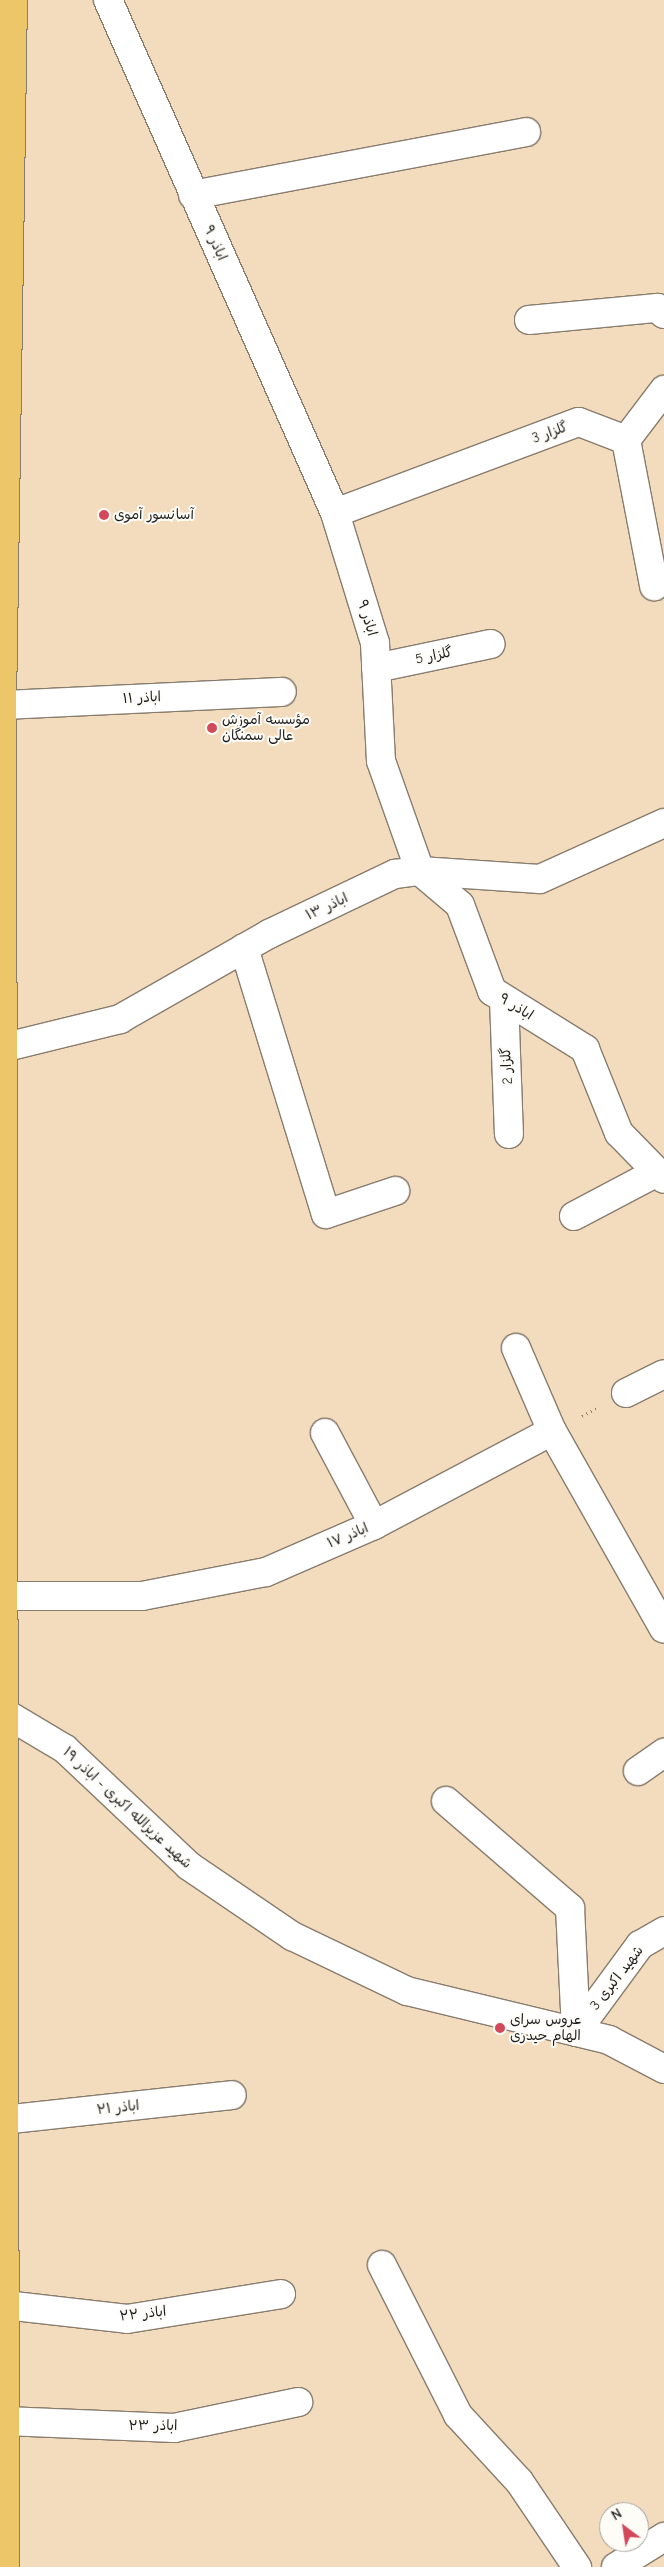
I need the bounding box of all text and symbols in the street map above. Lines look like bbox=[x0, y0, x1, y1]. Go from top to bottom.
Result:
street label: اباذر ۹ bbox=[200, 223, 230, 263]
street label: گلزار 3 bbox=[530, 419, 570, 447]
place label: آسانسور آموی bbox=[114, 507, 194, 523]
marker: آسانسور آموی bbox=[98, 509, 110, 521]
street label: اباذر ۹ bbox=[354, 598, 380, 638]
street label: گلزار 5 bbox=[414, 644, 454, 668]
street label: اباذر ۱۱ bbox=[122, 689, 162, 707]
place label: مؤسسه آموزش عالی سمنگان bbox=[222, 712, 310, 744]
marker: مؤسسه آموزش عالی سمنگان bbox=[206, 722, 218, 734]
street label: اباذر ۱۳ bbox=[303, 890, 351, 924]
street label: اباذر ۹ bbox=[496, 990, 536, 1024]
street label: گلزار 2 bbox=[498, 1047, 516, 1085]
street label: اباذر ۱۷ bbox=[325, 1520, 371, 1552]
street label: شهید عزیزالله اکبری - اباذر ۱۹ bbox=[59, 1744, 195, 1872]
street label: شهید اکبری 3 bbox=[587, 1943, 647, 2013]
place label: عروس سرای الهام حیدری bbox=[510, 2012, 582, 2044]
marker: عروس سرای الهام حیدری bbox=[494, 2022, 506, 2034]
street label: اباذر ۲۱ bbox=[96, 2097, 140, 2119]
street label: اباذر ۲۲ bbox=[119, 2303, 167, 2325]
street label: اباذر ۲۳ bbox=[128, 2418, 178, 2434]
north arrow bbox=[599, 2502, 649, 2552]
text: N bbox=[608, 2505, 625, 2524]

